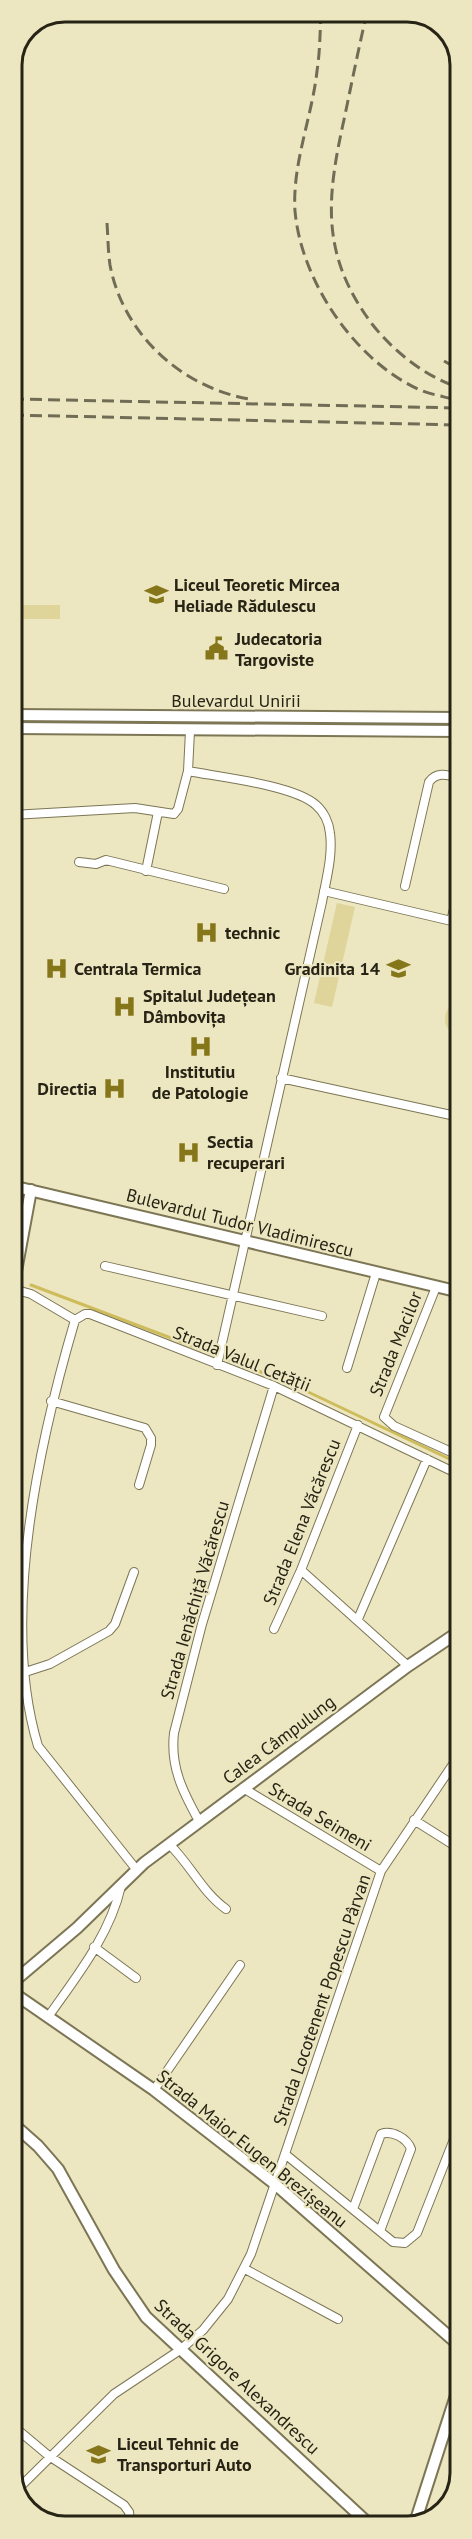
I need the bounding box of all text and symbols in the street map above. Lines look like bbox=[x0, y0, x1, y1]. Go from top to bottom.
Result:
place label: Liceul Teoretic Mircea Heliade Rădulescu bbox=[174, 573, 340, 617]
school or university icon: Liceul Teoretic Mircea Heliade Rădulescu bbox=[143, 582, 169, 608]
place label: Judecatoria Targoviste bbox=[234, 627, 322, 671]
public building icon: Judecatoria Targoviste bbox=[204, 636, 230, 662]
street label: Bulevardul Unirii bbox=[171, 689, 301, 712]
hospital icon: technic bbox=[194, 920, 220, 946]
place label: technic bbox=[225, 921, 281, 944]
hospital icon: Centrala Termica bbox=[43, 956, 69, 982]
school or university icon: Gradinita 14 bbox=[385, 956, 411, 982]
place label: Centrala Termica bbox=[74, 957, 202, 980]
place label: Gradinita 14 bbox=[284, 957, 380, 980]
place label: Spitalul Județean Dâmbovița bbox=[143, 984, 276, 1028]
hospital icon: Spitalul Județean Dâmbovița bbox=[112, 993, 138, 1019]
hospital icon: Institutiu de Patologie bbox=[187, 1033, 213, 1059]
place label: Institutiu de Patologie bbox=[152, 1060, 248, 1104]
hospital icon: Directia bbox=[102, 1076, 128, 1102]
place label: Directia bbox=[37, 1077, 97, 1100]
place label: Sectia recuperari bbox=[207, 1130, 285, 1174]
hospital icon: Sectia recuperari bbox=[176, 1139, 202, 1165]
street label: Bulevardul Tudor Vladimirescu bbox=[124, 1183, 356, 1262]
street label: Strada Macilor bbox=[364, 1288, 427, 1400]
street label: Strada Valul Cetății bbox=[170, 1320, 314, 1397]
street label: Strada Elena Văcărescu bbox=[258, 1435, 345, 1608]
street label: Strada Ienăchiță Văcărescu bbox=[155, 1498, 234, 1702]
street label: Calea Câmpulung bbox=[218, 1690, 339, 1789]
street label: Strada Seimeni bbox=[265, 1777, 376, 1856]
street label: Strada Locotenent Popescu Pârvan bbox=[268, 1871, 375, 2129]
street label: Strada Maior Eugen Brezișeanu bbox=[152, 2064, 352, 2233]
street label: Strada Grigore Alexandrescu bbox=[150, 2294, 325, 2459]
place label: Liceul Tehnic de Transporturi Auto bbox=[117, 2432, 252, 2476]
school or university icon: Liceul Tehnic de Transporturi Auto bbox=[86, 2441, 112, 2467]

